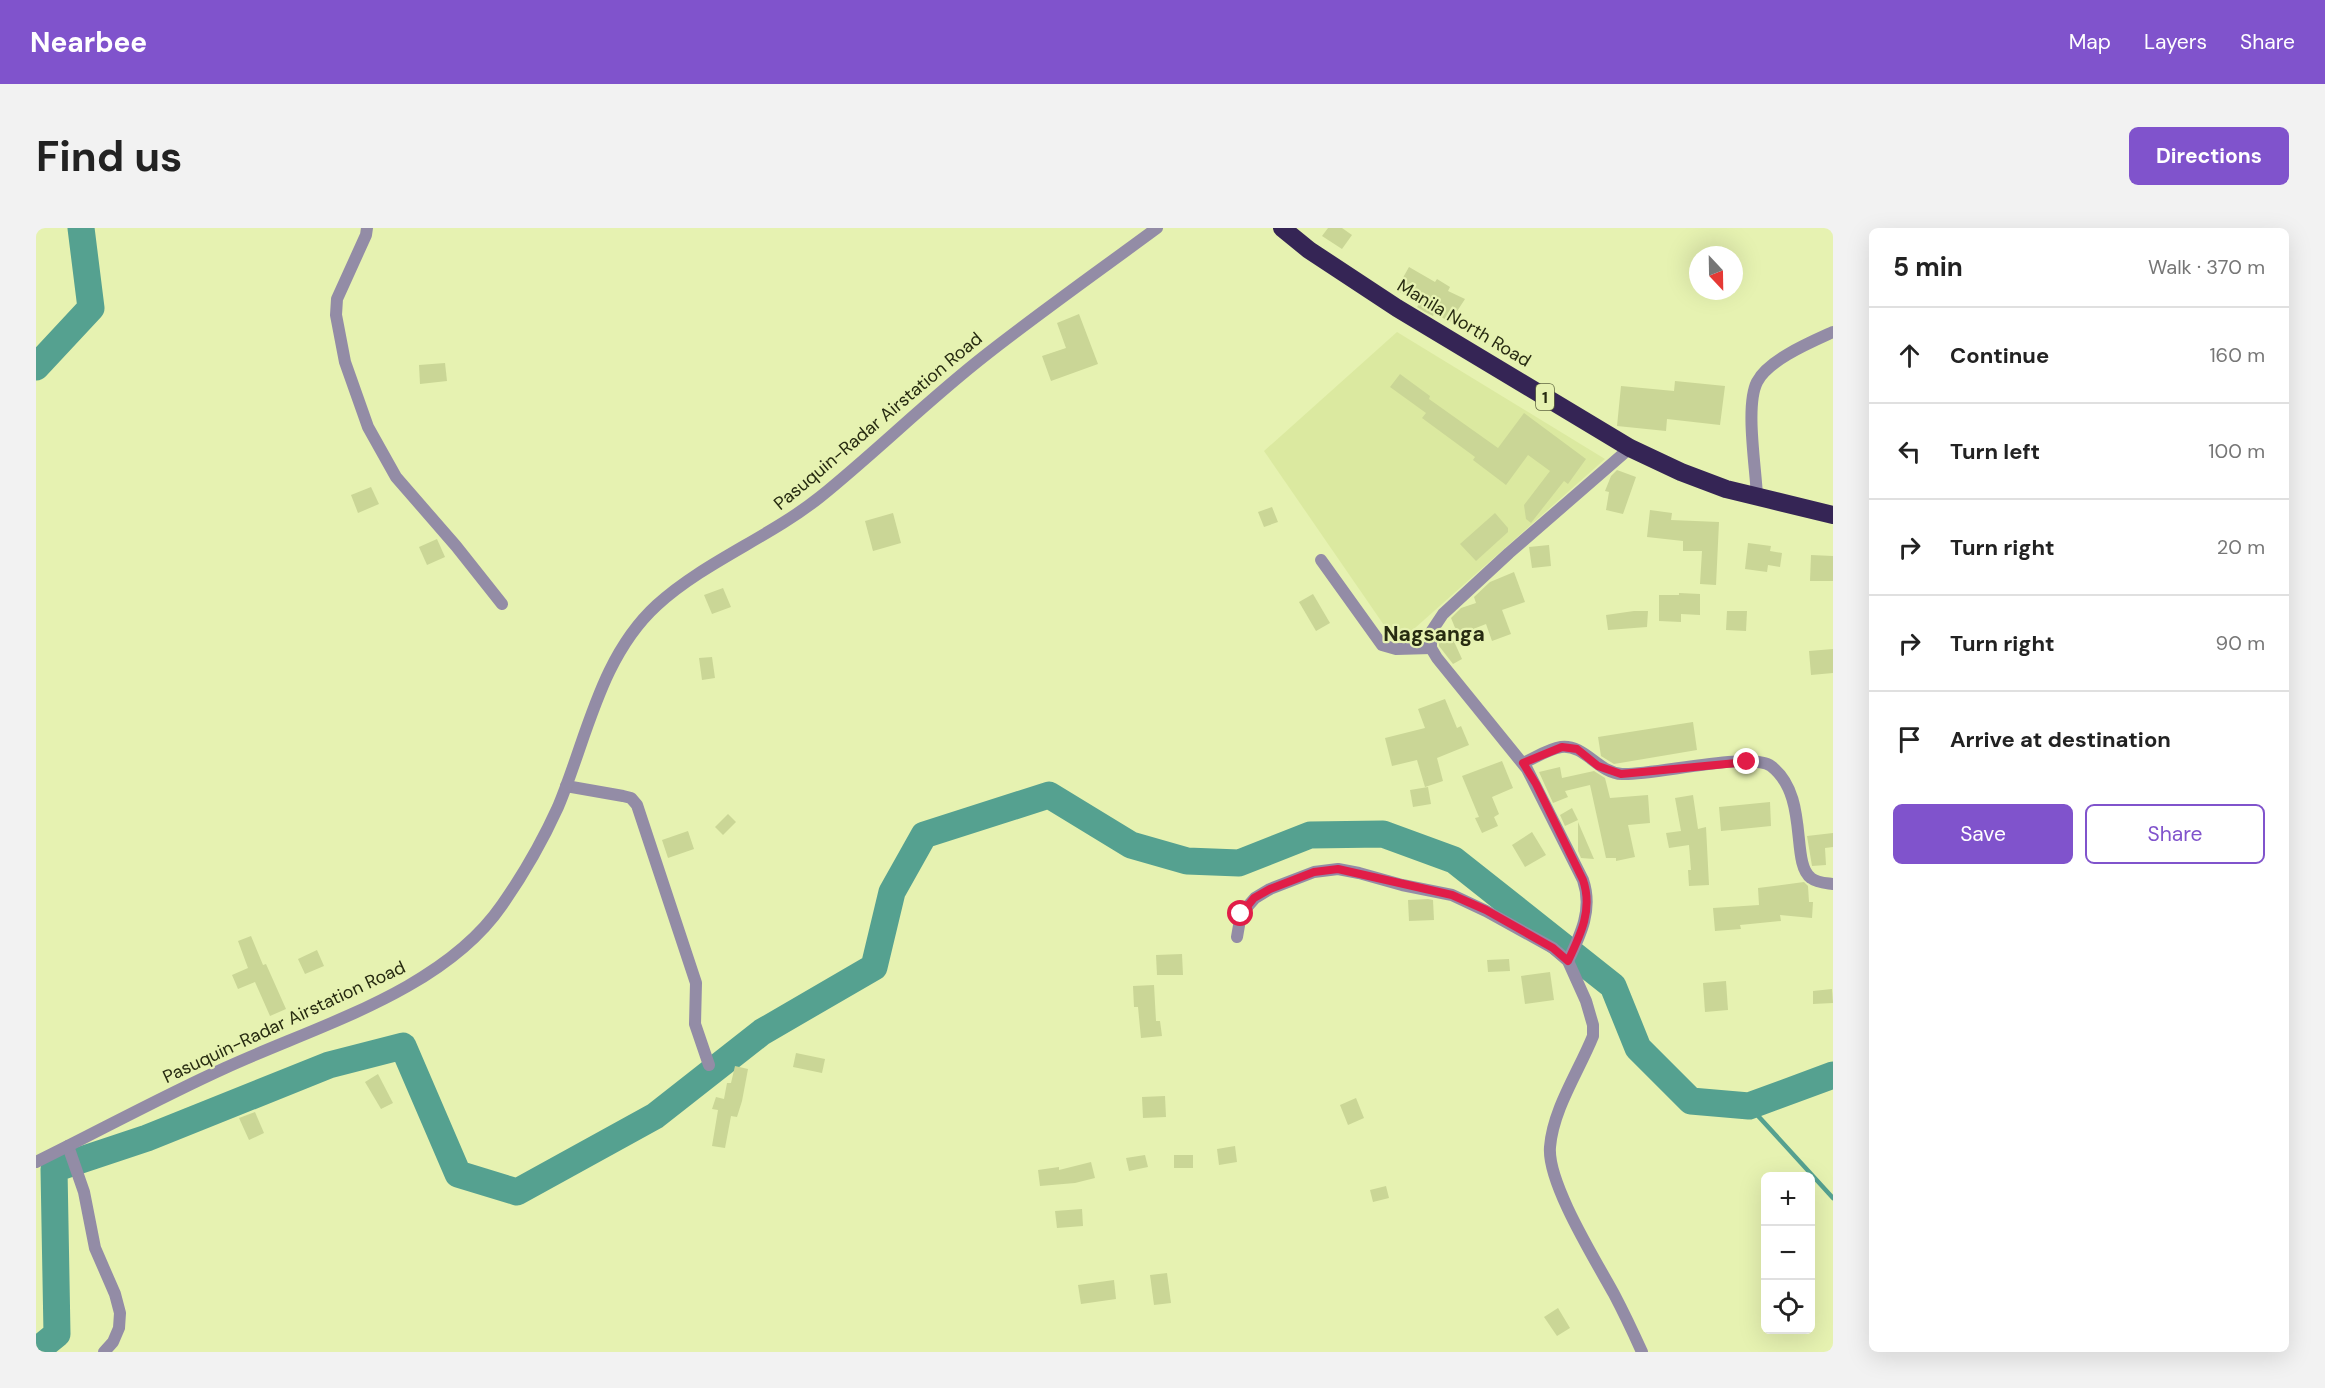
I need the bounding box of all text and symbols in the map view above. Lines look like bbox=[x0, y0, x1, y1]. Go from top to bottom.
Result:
text: Nearbee bbox=[30, 24, 147, 61]
text: Map bbox=[2069, 28, 2111, 56]
text: Layers bbox=[2144, 28, 2207, 56]
text: Share bbox=[2240, 28, 2295, 56]
button: Directions bbox=[2129, 127, 2289, 185]
text: Find us bbox=[36, 129, 182, 184]
north arrow bbox=[1689, 246, 1743, 300]
text: 5 min bbox=[1893, 250, 1963, 284]
text: Walk · 370 m bbox=[2148, 254, 2265, 280]
street label: Manila North Road bbox=[1393, 274, 1535, 372]
street label: Pasuquin-Radar Airstation Road bbox=[769, 327, 987, 515]
icon: ahead bbox=[1893, 339, 1926, 372]
text: Continue bbox=[1950, 341, 2049, 370]
text: 160 m bbox=[2209, 342, 2265, 368]
road number: 1 bbox=[1536, 384, 1554, 410]
icon: left bbox=[1893, 435, 1926, 468]
text: Turn left bbox=[1950, 437, 2040, 466]
text: 100 m bbox=[2208, 438, 2265, 464]
icon: right bbox=[1893, 531, 1926, 564]
text: Turn right bbox=[1950, 533, 2055, 562]
text: 20 m bbox=[2217, 534, 2265, 560]
district label: Nagsanga bbox=[1383, 620, 1485, 648]
icon: right bbox=[1893, 627, 1926, 660]
text: Turn right bbox=[1950, 629, 2055, 658]
text: 90 m bbox=[2216, 630, 2265, 656]
icon: arrive bbox=[1893, 723, 1926, 756]
text: Arrive at destination bbox=[1950, 725, 2171, 754]
route end bbox=[1733, 748, 1759, 774]
button: Save bbox=[1893, 804, 2073, 864]
button: Share bbox=[2085, 804, 2265, 864]
route start bbox=[1227, 900, 1253, 926]
street label: Pasuquin-Radar Airstation Road bbox=[159, 955, 409, 1089]
map controls bbox=[1761, 1172, 1815, 1334]
button: + bbox=[1761, 1172, 1815, 1226]
button: − bbox=[1761, 1226, 1815, 1280]
button: locate bbox=[1761, 1280, 1815, 1334]

